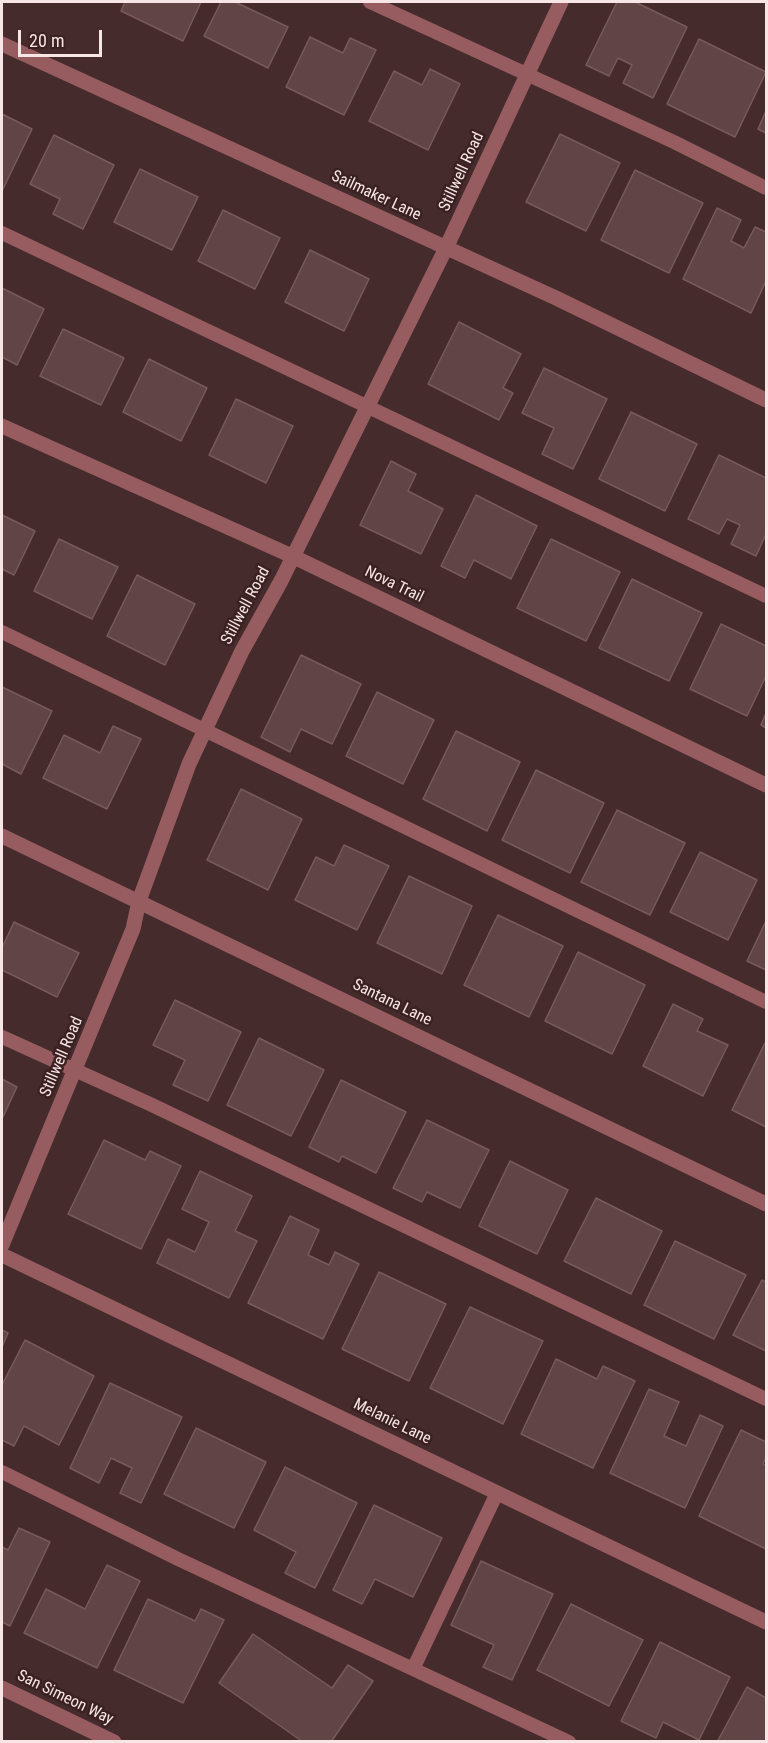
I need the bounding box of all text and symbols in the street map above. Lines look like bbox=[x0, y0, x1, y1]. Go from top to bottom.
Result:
scale bar bbox=[21, 18, 105, 56]
text: 20 m bbox=[29, 30, 64, 51]
street label: Stillwell Road bbox=[435, 129, 489, 215]
street label: Sailmaker Lane bbox=[328, 167, 424, 225]
street label: Nova Trail bbox=[361, 563, 427, 607]
street label: Stillwell Road bbox=[218, 564, 274, 648]
street label: Santana Lane bbox=[349, 976, 435, 1030]
street label: Stillwell Road bbox=[37, 1014, 87, 1100]
street label: Melanie Lane bbox=[350, 1395, 434, 1449]
street label: San Simeon Way bbox=[14, 1666, 116, 1730]

